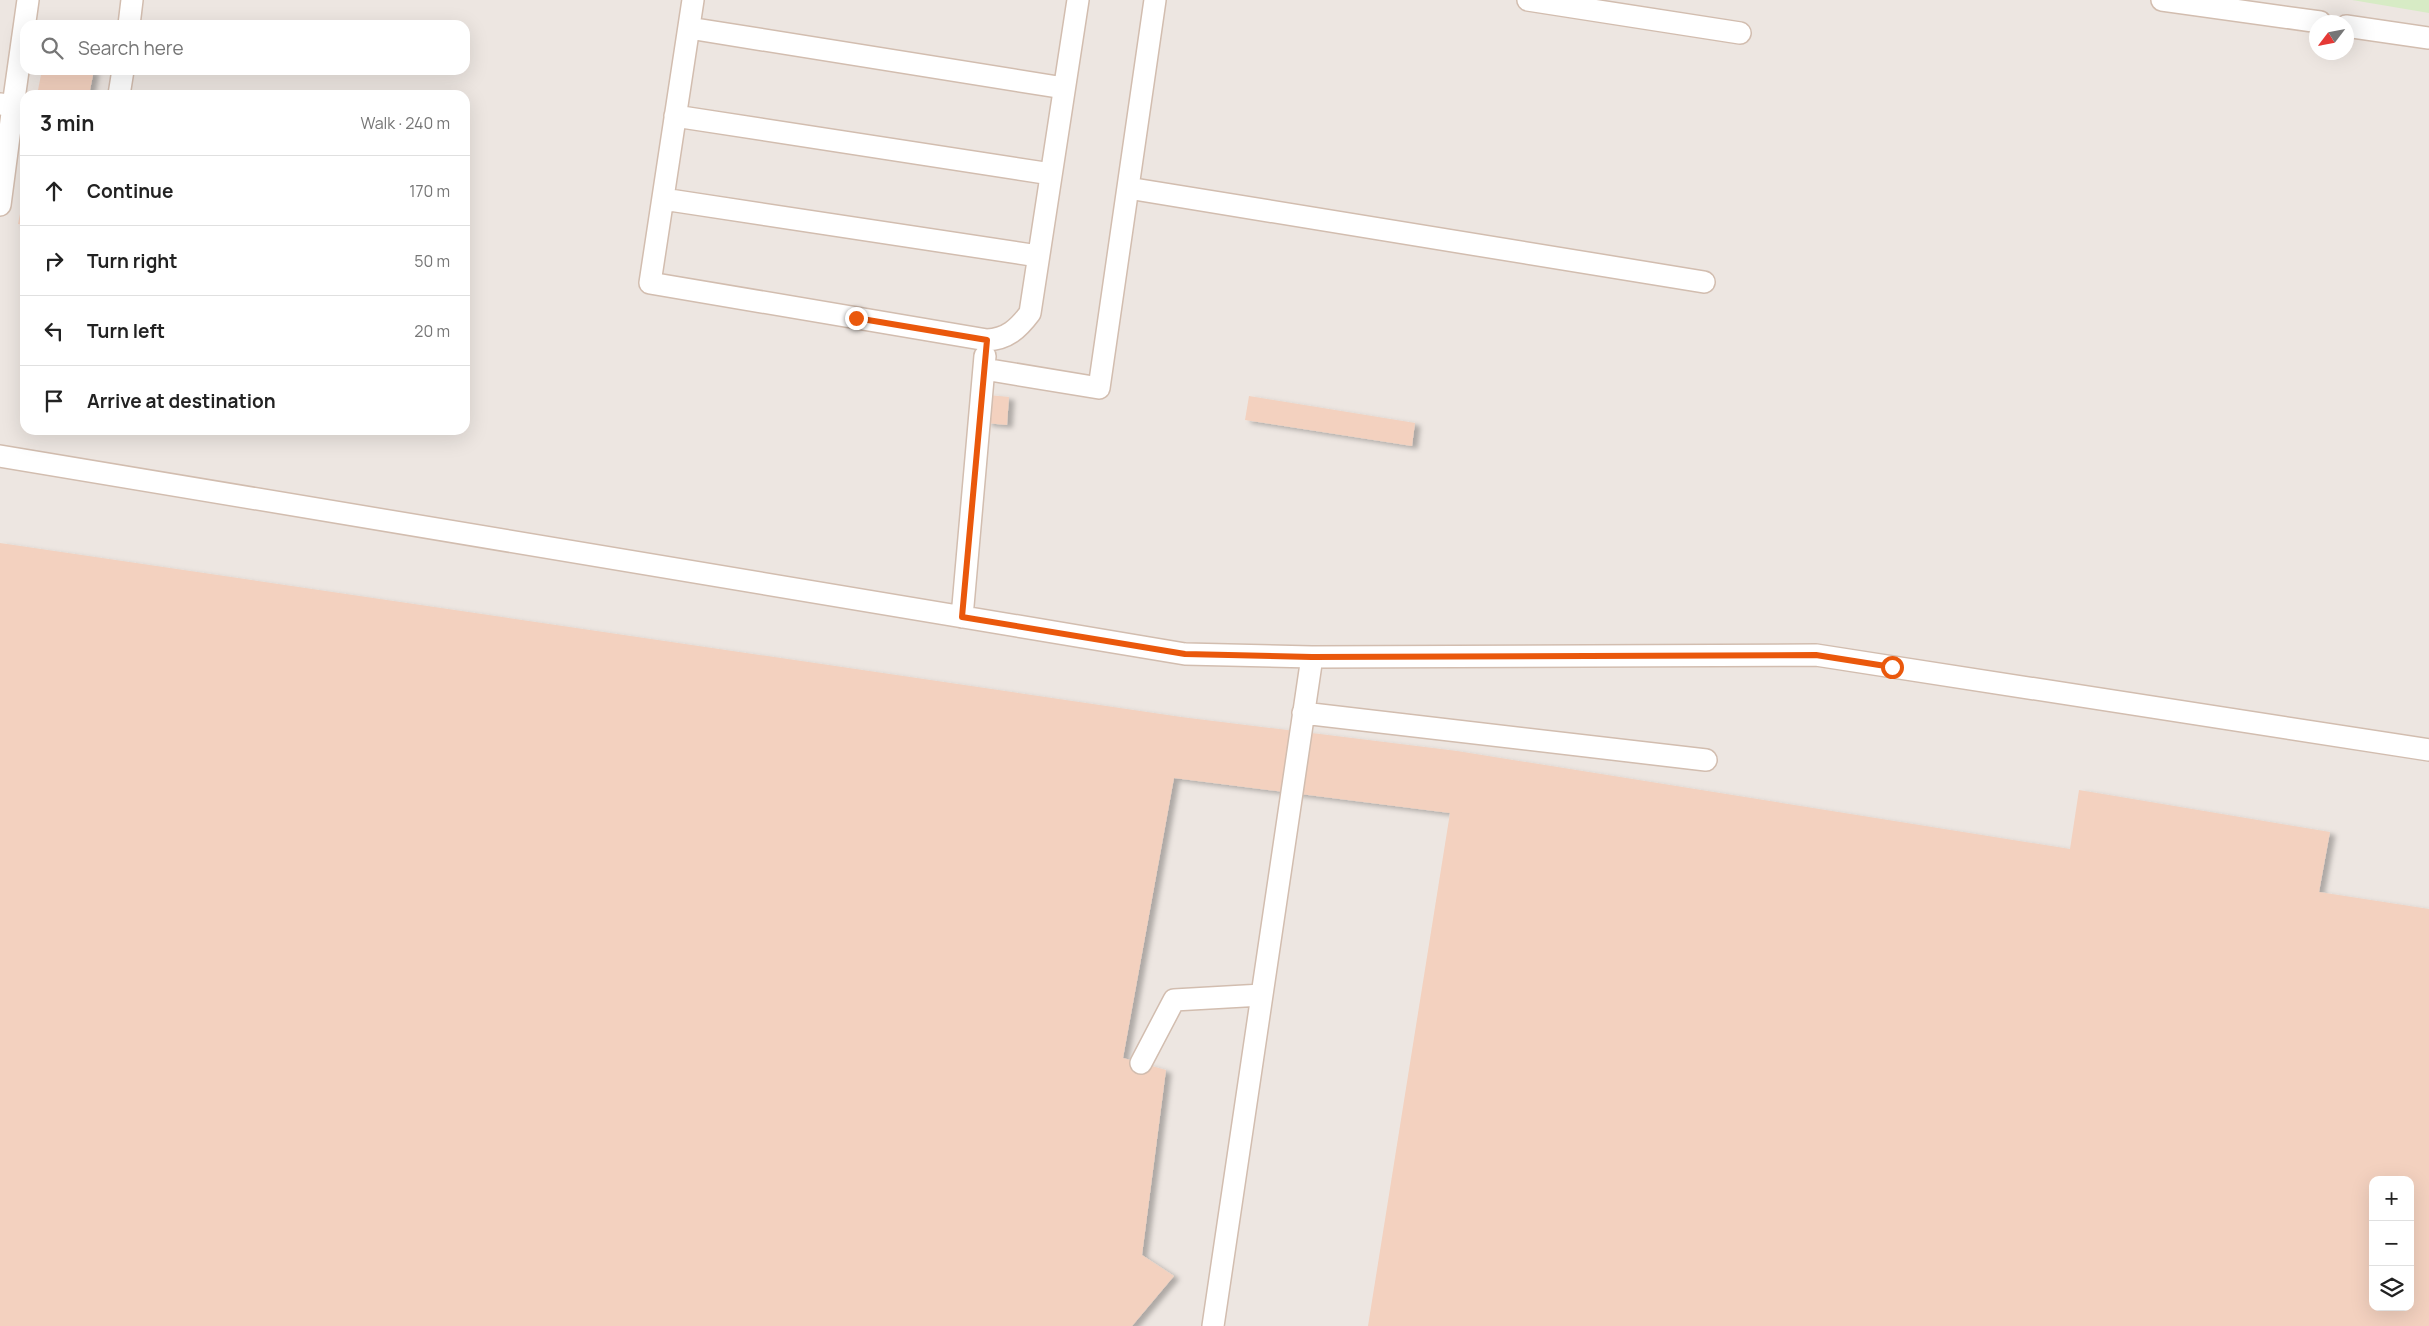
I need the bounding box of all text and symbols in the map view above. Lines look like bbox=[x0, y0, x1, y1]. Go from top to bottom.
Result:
north arrow bbox=[2309, 15, 2354, 60]
search box bbox=[20, 20, 470, 75]
icon: search bbox=[38, 34, 66, 62]
text: Search here bbox=[78, 35, 184, 61]
text: 3 min bbox=[40, 109, 94, 137]
text: Walk · 240 m bbox=[360, 112, 450, 134]
icon: ahead bbox=[40, 177, 68, 205]
text: Continue bbox=[87, 178, 173, 204]
text: 170 m bbox=[409, 180, 450, 202]
icon: right bbox=[40, 247, 68, 275]
text: Turn right bbox=[87, 248, 177, 274]
text: 50 m bbox=[414, 250, 450, 272]
route end bbox=[845, 307, 868, 330]
icon: left bbox=[40, 317, 68, 345]
text: Turn left bbox=[87, 318, 165, 344]
text: 20 m bbox=[414, 320, 450, 342]
icon: arrive bbox=[40, 387, 68, 415]
text: Arrive at destination bbox=[87, 388, 276, 414]
route start bbox=[1881, 656, 1904, 679]
map controls bbox=[2369, 1176, 2414, 1311]
button: + bbox=[2369, 1176, 2414, 1221]
button: − bbox=[2369, 1221, 2414, 1266]
button: layers bbox=[2369, 1266, 2414, 1311]

